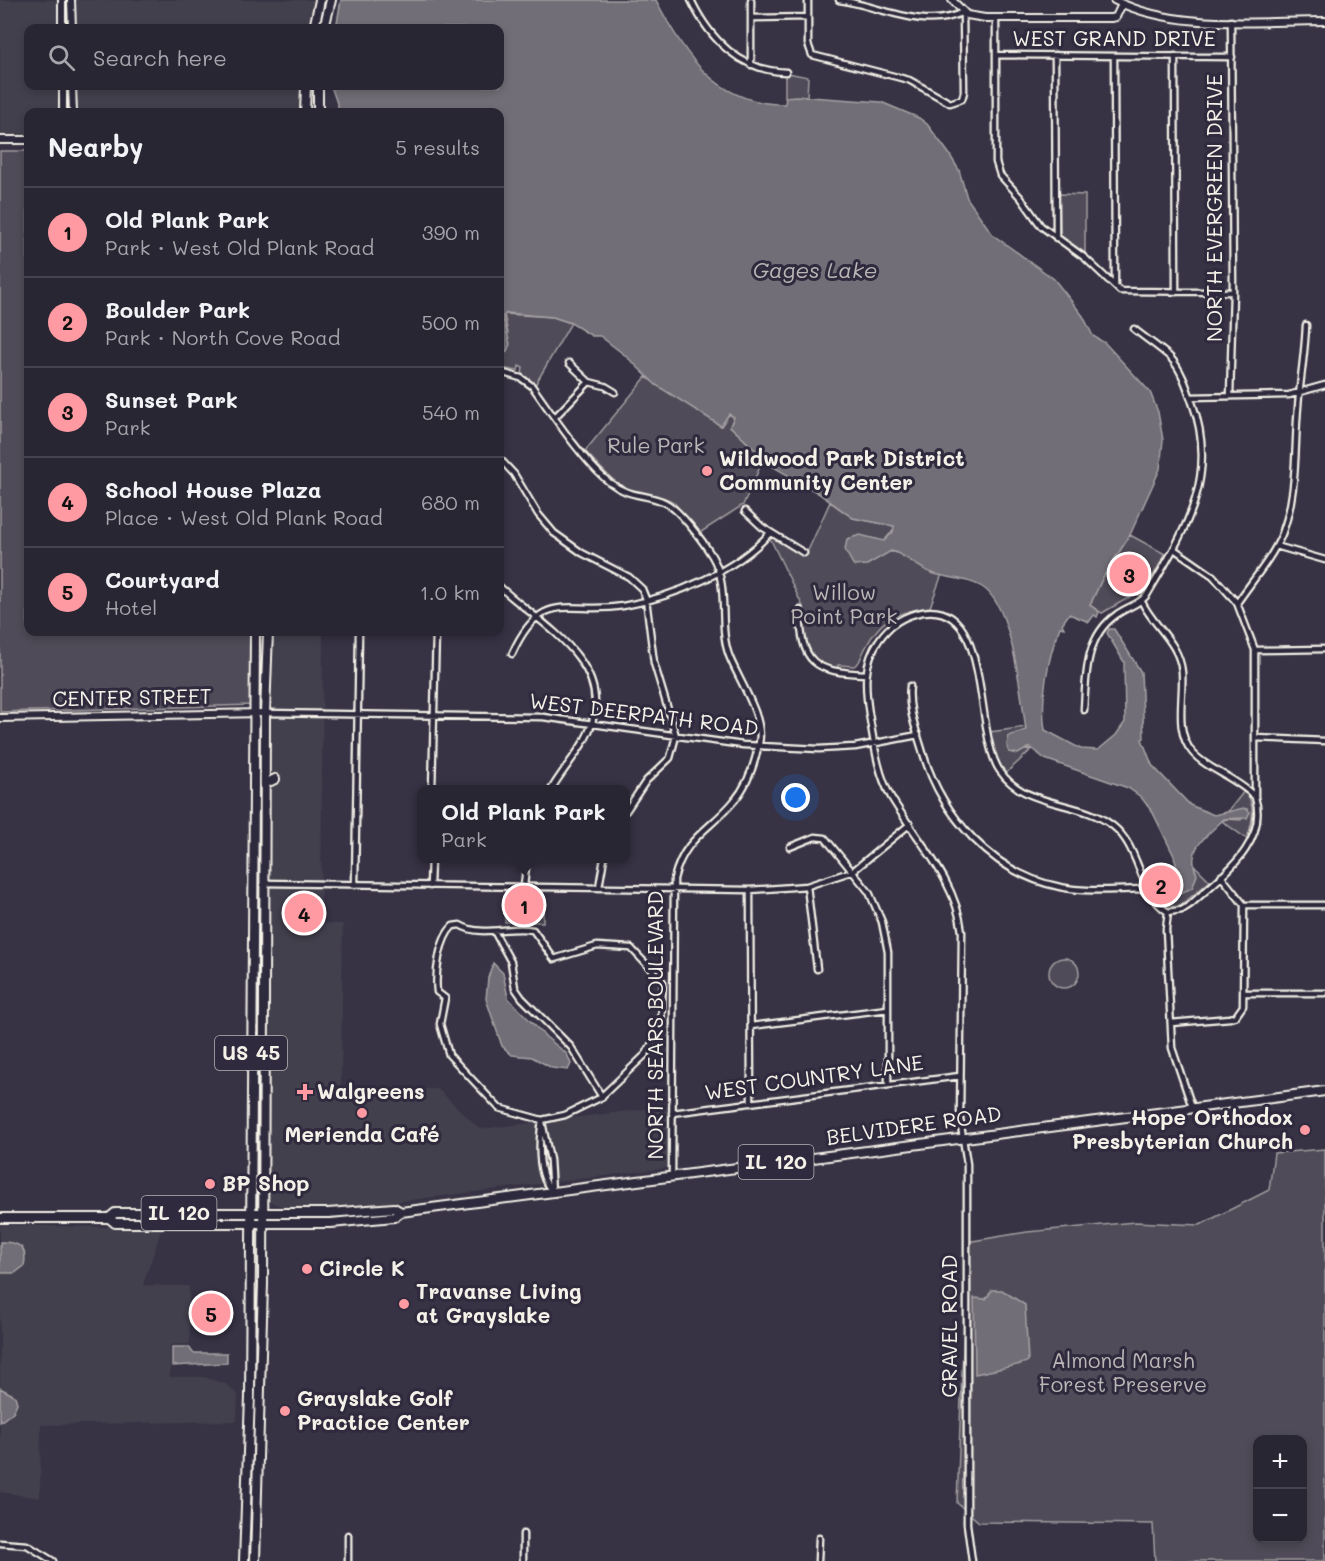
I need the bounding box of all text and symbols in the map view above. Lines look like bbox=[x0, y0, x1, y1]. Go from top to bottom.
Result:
search box bbox=[24, 24, 504, 90]
street label: WEST GRAND DRIVE bbox=[1012, 24, 1216, 51]
icon: search bbox=[45, 41, 78, 74]
text: Search here bbox=[93, 43, 227, 72]
street label: NORTH EVERGREEN DRIVE bbox=[1200, 74, 1227, 342]
text: Nearby bbox=[48, 130, 143, 164]
text: 5 results bbox=[395, 134, 480, 160]
text: Old Plank Park bbox=[105, 205, 269, 234]
text: 1 bbox=[63, 219, 72, 245]
text: 390 m bbox=[422, 219, 480, 245]
text: Park · West Old Plank Road bbox=[105, 234, 374, 260]
water label: Gages Lake bbox=[753, 255, 877, 284]
text: Boulder Park bbox=[105, 295, 250, 324]
text: 2 bbox=[62, 309, 73, 335]
text: 500 m bbox=[421, 309, 480, 335]
text: Park · North Cove Road bbox=[105, 324, 340, 350]
text: Sunset Park bbox=[105, 385, 238, 414]
text: 3 bbox=[62, 399, 74, 425]
text: 540 m bbox=[422, 399, 480, 425]
text: Park bbox=[105, 414, 150, 440]
park label: Rule Park bbox=[607, 431, 705, 458]
place label: Wildwood Park District Community Center bbox=[719, 444, 965, 496]
marker: Wildwood Park District Community Center bbox=[700, 464, 714, 478]
text: School House Plaza bbox=[105, 475, 321, 504]
text: 4 bbox=[61, 489, 74, 515]
text: 680 m bbox=[421, 489, 480, 515]
text: Place · West Old Plank Road bbox=[105, 504, 383, 530]
pin: 3 bbox=[1110, 552, 1148, 596]
text: Courtyard bbox=[105, 565, 219, 594]
park label: Willow Point Park bbox=[791, 578, 897, 629]
text: 5 bbox=[62, 579, 73, 605]
text: 1.0 km bbox=[420, 579, 480, 605]
text: Hotel bbox=[105, 594, 157, 620]
street label: CENTER STREET bbox=[52, 682, 212, 711]
street label: WEST DEERPATH ROAD bbox=[528, 686, 760, 741]
your location bbox=[781, 783, 810, 812]
popup bbox=[417, 785, 630, 863]
text: Old Plank Park bbox=[441, 797, 606, 826]
text: Park bbox=[441, 826, 487, 852]
pin: 2 bbox=[1142, 862, 1180, 908]
pin: 1 bbox=[504, 882, 544, 928]
pin: 4 bbox=[284, 890, 324, 936]
street label: NORTH SEARS BOULEVARD bbox=[641, 891, 668, 1159]
road number: US 45 bbox=[215, 1036, 287, 1070]
street label: WEST COUNTRY LANE bbox=[703, 1048, 925, 1105]
place label: Walgreens bbox=[317, 1077, 425, 1104]
marker: Walgreens bbox=[298, 1085, 312, 1099]
street label: BELVIDERE ROAD bbox=[824, 1099, 1003, 1150]
place label: Hope Orthodox Presbyterian Church bbox=[1072, 1103, 1293, 1155]
marker: Merienda Café bbox=[355, 1106, 369, 1120]
place label: Merienda Café bbox=[284, 1120, 440, 1147]
marker: Hope Orthodox Presbyterian Church bbox=[1298, 1123, 1312, 1137]
road number: IL 120 bbox=[738, 1145, 814, 1179]
place label: BP Shop bbox=[222, 1169, 309, 1196]
marker: BP Shop bbox=[203, 1177, 217, 1191]
road number: IL 120 bbox=[142, 1196, 216, 1230]
place label: Circle K bbox=[319, 1254, 405, 1281]
street label: GRAVEL ROAD bbox=[935, 1255, 962, 1397]
marker: Circle K bbox=[300, 1262, 314, 1276]
place label: Travanse Living at Grayslake bbox=[416, 1277, 582, 1329]
pin: 5 bbox=[192, 1290, 230, 1336]
marker: Travanse Living at Grayslake bbox=[397, 1297, 411, 1311]
park label: Almond Marsh Forest Preserve bbox=[1039, 1346, 1207, 1397]
place label: Grayslake Golf Practice Center bbox=[297, 1384, 470, 1435]
marker: Grayslake Golf Practice Center bbox=[278, 1404, 292, 1418]
map controls bbox=[1253, 1435, 1307, 1543]
button: + bbox=[1253, 1435, 1307, 1489]
button: − bbox=[1253, 1489, 1307, 1543]

